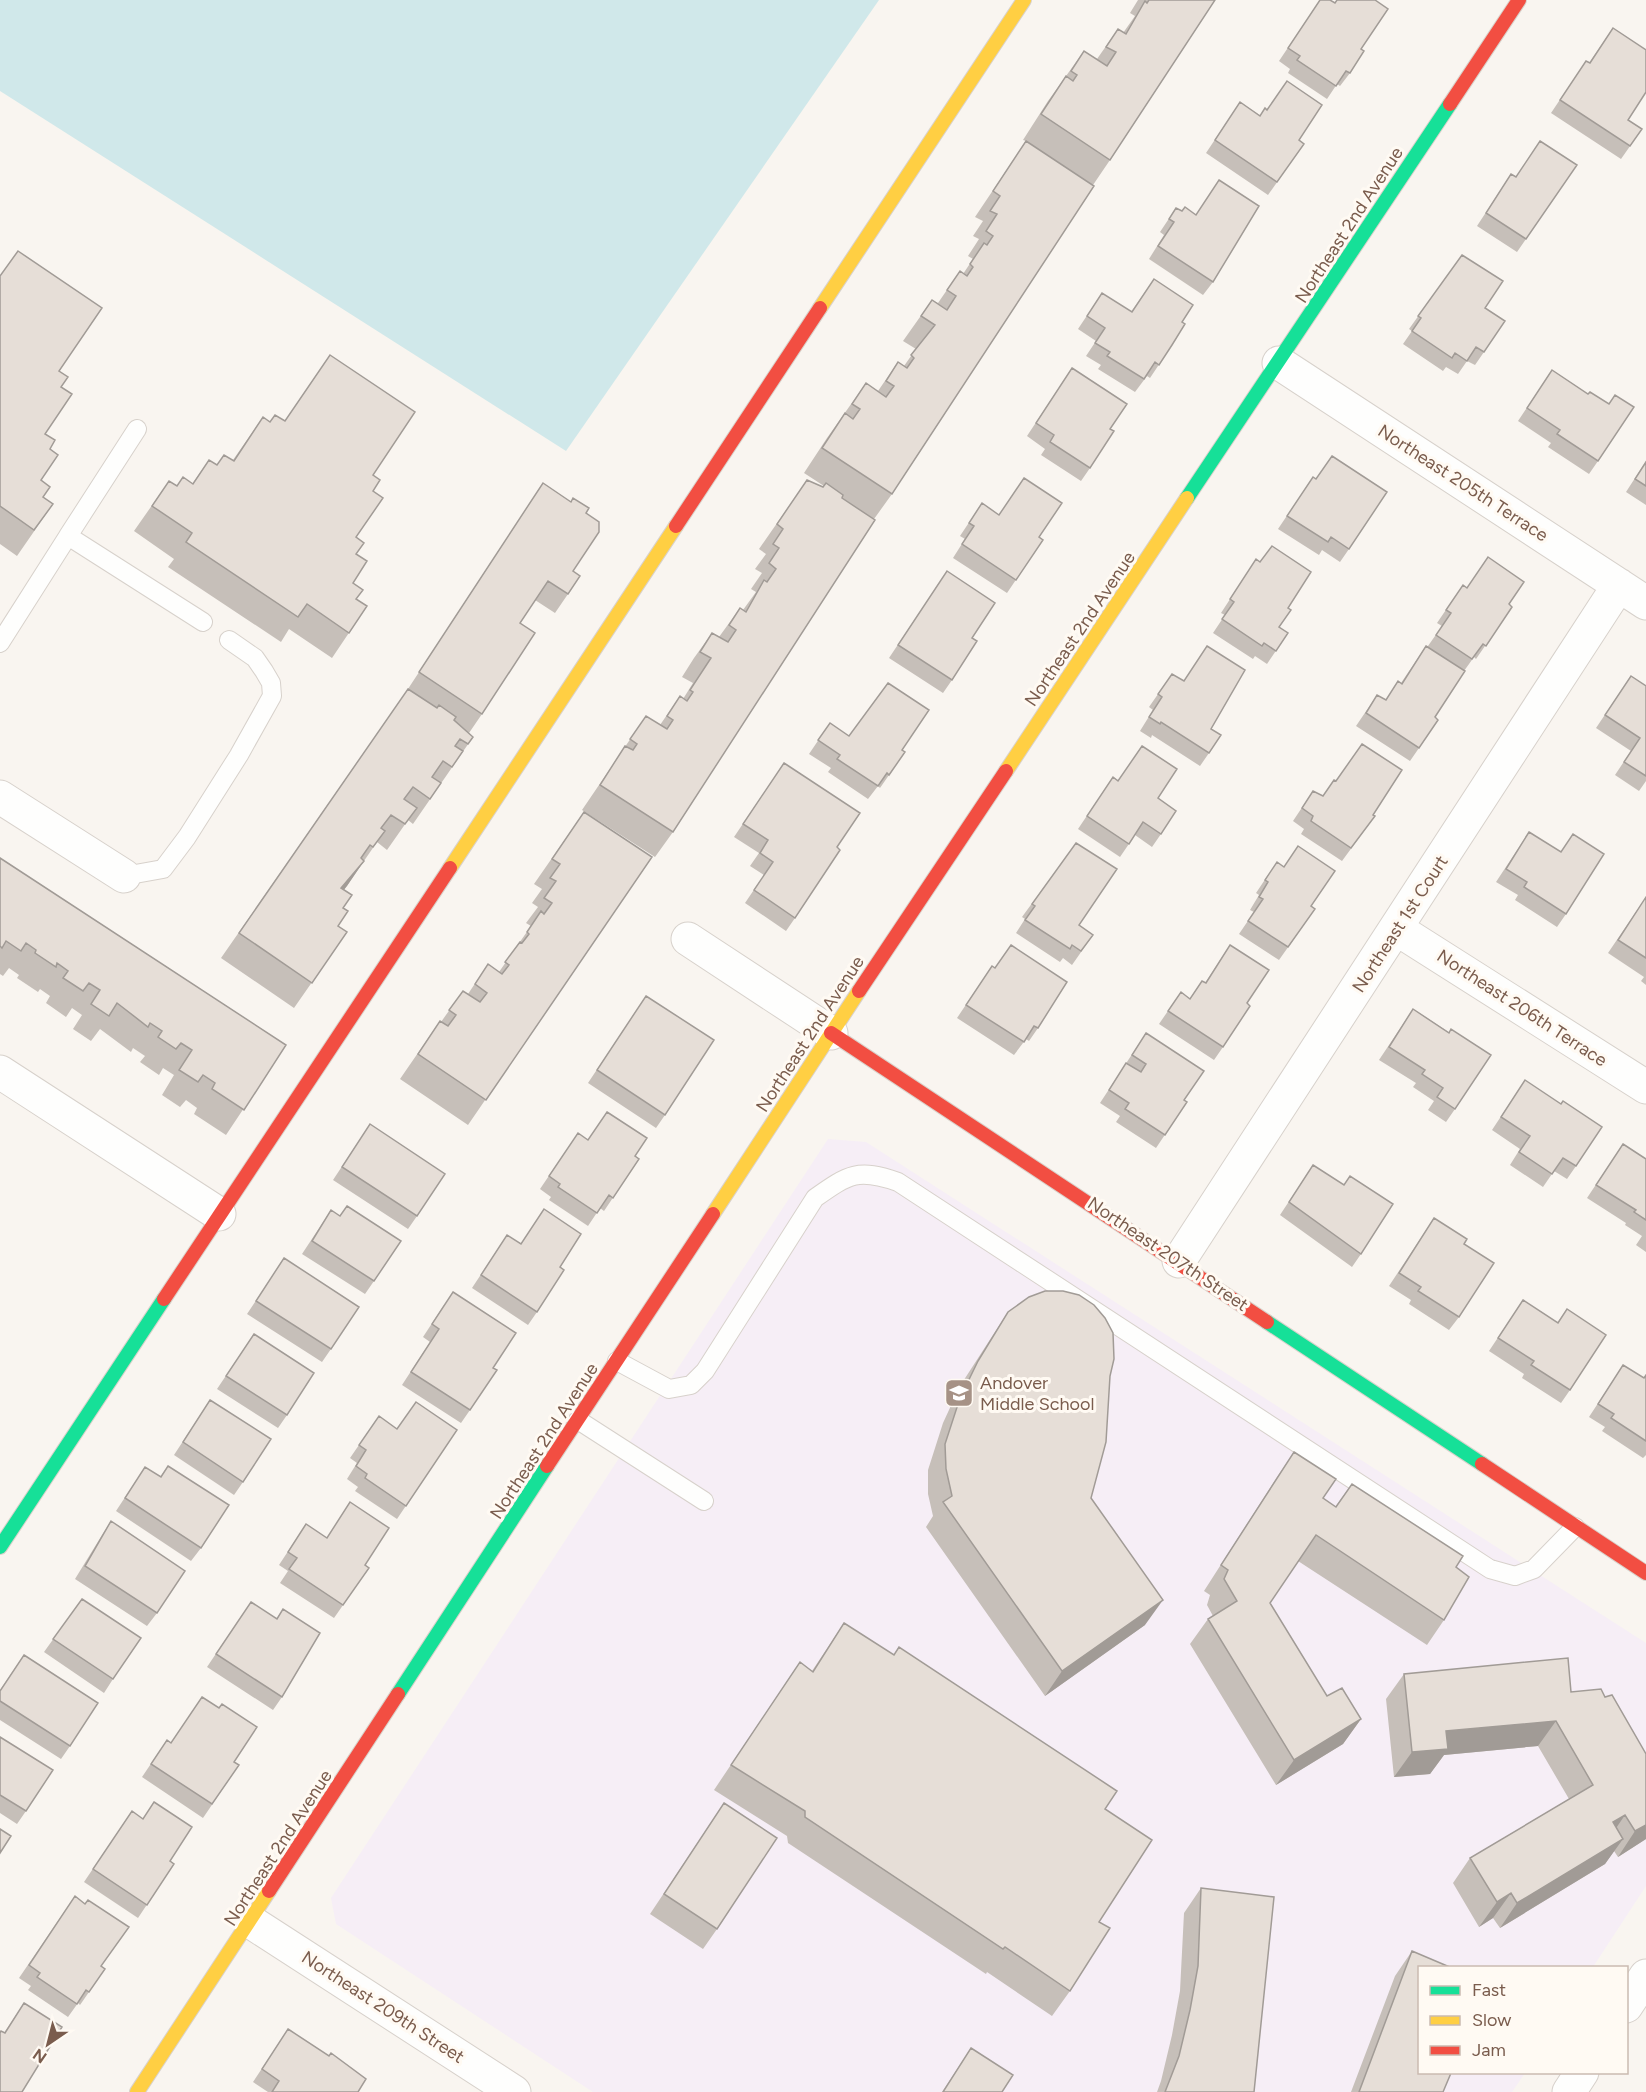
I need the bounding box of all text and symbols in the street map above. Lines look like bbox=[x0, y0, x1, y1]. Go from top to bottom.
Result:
street label: Northeast 2nd Avenue bbox=[1290, 143, 1408, 307]
street label: Northeast 205th Terrace bbox=[1374, 420, 1552, 546]
street label: Northeast 2nd Avenue bbox=[1020, 547, 1140, 711]
street label: Northeast 1st Court bbox=[1347, 851, 1453, 997]
street label: Northeast 206th Terrace bbox=[1433, 945, 1611, 1071]
street label: Northeast 2nd Avenue bbox=[751, 952, 869, 1116]
street label: Northeast 207th Street bbox=[1084, 1192, 1253, 1316]
street label: Northeast 2nd Avenue bbox=[485, 1359, 603, 1523]
place label: Andover Middle School bbox=[980, 1372, 1094, 1415]
school or university icon: Andover Middle School bbox=[943, 1377, 975, 1409]
street label: Northeast 2nd Avenue bbox=[219, 1766, 337, 1930]
street label: Northeast 209th Street bbox=[298, 1946, 469, 2068]
legend bbox=[1418, 1966, 1628, 2074]
text: Fast bbox=[1472, 1979, 1506, 2001]
text: Slow bbox=[1472, 2009, 1511, 2031]
north arrow bbox=[18, 2014, 78, 2074]
text: Jam bbox=[1472, 2039, 1506, 2061]
text: N bbox=[29, 2045, 50, 2067]

